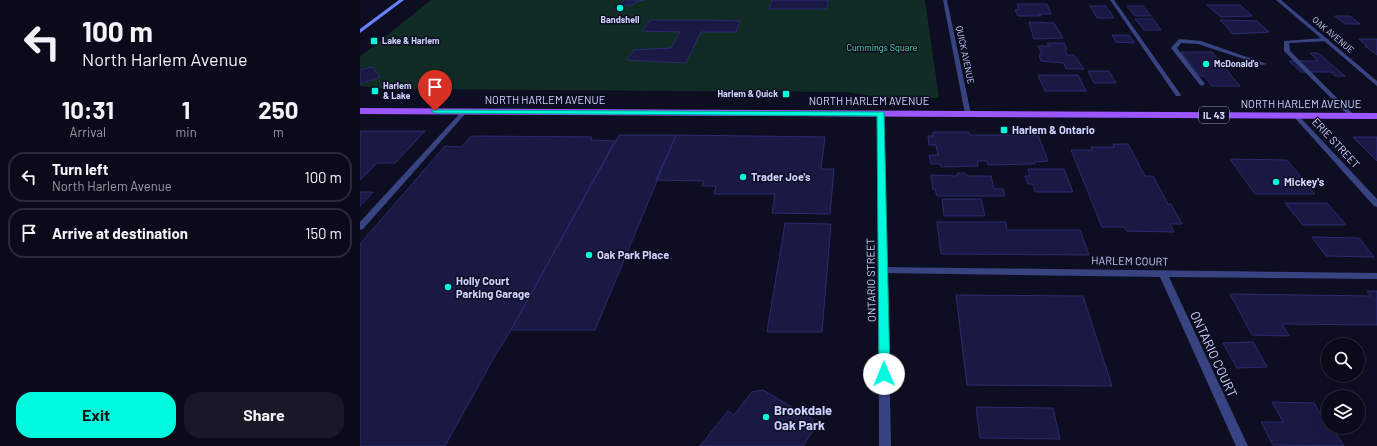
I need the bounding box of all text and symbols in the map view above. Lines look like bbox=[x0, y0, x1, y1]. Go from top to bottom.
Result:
marker: Bandshell bbox=[615, 3, 625, 13]
text: 100 m bbox=[82, 14, 153, 48]
place label: Bandshell bbox=[600, 14, 640, 25]
street label: OAK AVENUE bbox=[1310, 14, 1357, 55]
icon: left bbox=[16, 16, 68, 68]
street label: QUICK AVENUE bbox=[954, 25, 977, 85]
place label: Lake & Harlem bbox=[382, 35, 440, 46]
marker: Lake & Harlem bbox=[369, 36, 379, 46]
park label: Cummings Square bbox=[847, 42, 918, 53]
text: North Harlem Avenue bbox=[82, 48, 248, 70]
place label: McDonald's bbox=[1214, 58, 1259, 69]
marker: McDonald's bbox=[1201, 59, 1211, 69]
pin bbox=[418, 70, 452, 111]
icon: arrive bbox=[424, 76, 446, 98]
place label: Harlem & Lake bbox=[383, 80, 412, 101]
marker: Harlem & Lake bbox=[370, 86, 380, 96]
place label: Harlem & Quick bbox=[717, 88, 778, 99]
marker: Harlem & Quick bbox=[781, 89, 791, 99]
street label: NORTH HARLEM AVENUE bbox=[485, 93, 606, 106]
street label: NORTH HARLEM AVENUE bbox=[809, 94, 930, 107]
text: 10:31 bbox=[62, 95, 114, 124]
text: 1 bbox=[182, 95, 190, 124]
text: 250 bbox=[258, 95, 298, 124]
street label: NORTH HARLEM AVENUE bbox=[1241, 97, 1362, 110]
road number: IL 43 bbox=[1199, 107, 1229, 123]
street label: ERIE STREET bbox=[1310, 115, 1363, 170]
place label: Harlem & Ontario bbox=[1012, 123, 1095, 136]
text: Arrival bbox=[70, 124, 106, 140]
text: min bbox=[176, 124, 197, 140]
text: m bbox=[273, 124, 284, 140]
marker: Harlem & Ontario bbox=[999, 125, 1009, 135]
text: Turn left bbox=[52, 160, 108, 178]
icon: left bbox=[18, 166, 40, 188]
text: 100 m bbox=[304, 168, 342, 186]
place label: Trader Joe's bbox=[751, 170, 811, 183]
marker: Trader Joe's bbox=[738, 172, 748, 182]
place label: Mickey's bbox=[1284, 175, 1325, 188]
marker: Mickey's bbox=[1271, 177, 1281, 187]
text: North Harlem Avenue bbox=[52, 178, 172, 194]
icon: arrive bbox=[18, 222, 40, 244]
text: Arrive at destination bbox=[52, 224, 188, 242]
text: 150 m bbox=[305, 224, 342, 242]
street label: ONTARIO STREET bbox=[863, 238, 878, 322]
place label: Oak Park Place bbox=[597, 248, 669, 261]
marker: Oak Park Place bbox=[584, 250, 594, 260]
street label: HARLEM COURT bbox=[1091, 253, 1169, 268]
place label: Holly Court Parking Garage bbox=[456, 274, 530, 300]
marker: Holly Court Parking Garage bbox=[443, 282, 453, 292]
street label: ONTARIO COURT bbox=[1187, 308, 1241, 400]
map controls bbox=[1321, 338, 1365, 434]
button: search bbox=[1321, 338, 1365, 382]
position arrow bbox=[863, 353, 905, 395]
button: layers bbox=[1321, 390, 1365, 434]
button: Exit bbox=[16, 392, 176, 438]
button: Share bbox=[184, 392, 344, 438]
place label: Brookdale Oak Park bbox=[774, 402, 832, 433]
marker: Brookdale Oak Park bbox=[761, 412, 771, 422]

